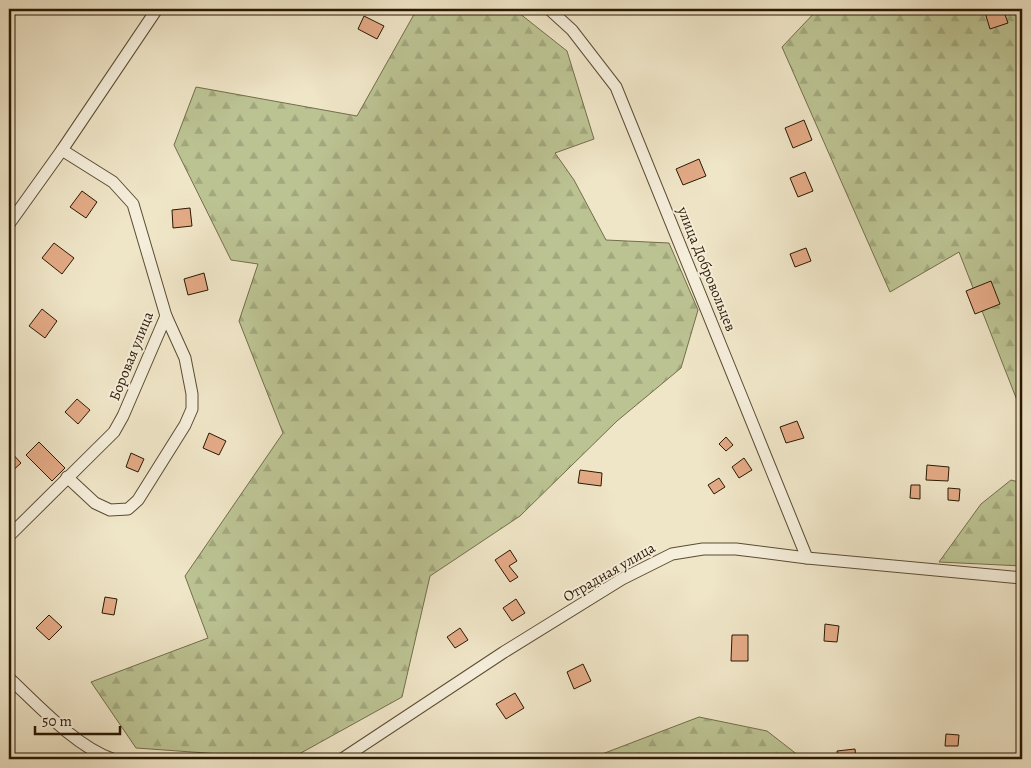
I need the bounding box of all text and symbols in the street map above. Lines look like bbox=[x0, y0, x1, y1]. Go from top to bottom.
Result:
street label: улица Добровольцев bbox=[672, 203, 741, 334]
street label: Боровая улица bbox=[104, 308, 158, 404]
street label: Отрадная улица bbox=[559, 537, 659, 607]
scale bar bbox=[35, 703, 120, 735]
text: 50 m bbox=[42, 711, 72, 731]

